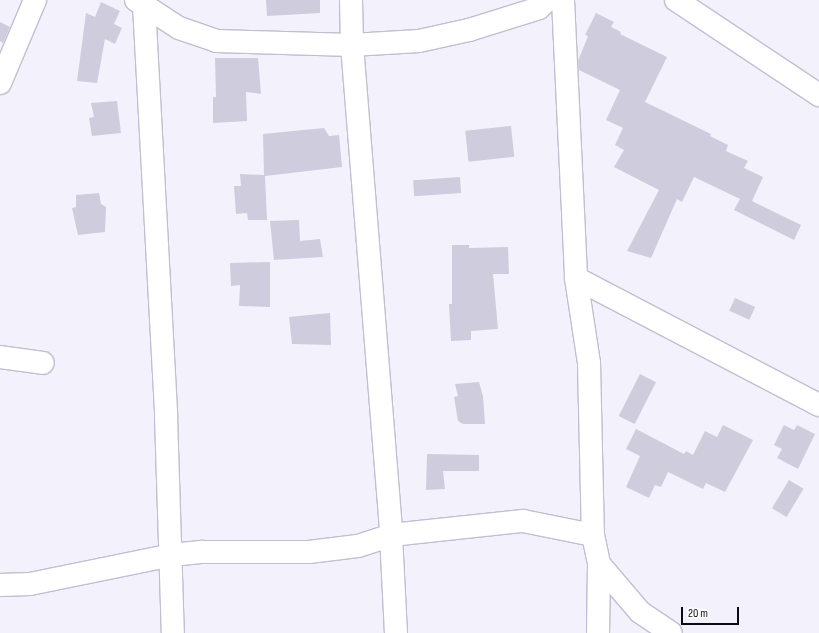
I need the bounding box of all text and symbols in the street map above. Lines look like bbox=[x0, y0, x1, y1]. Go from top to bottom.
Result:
scale bar bbox=[683, 599, 741, 625]
text: 20 m bbox=[688, 606, 708, 621]

